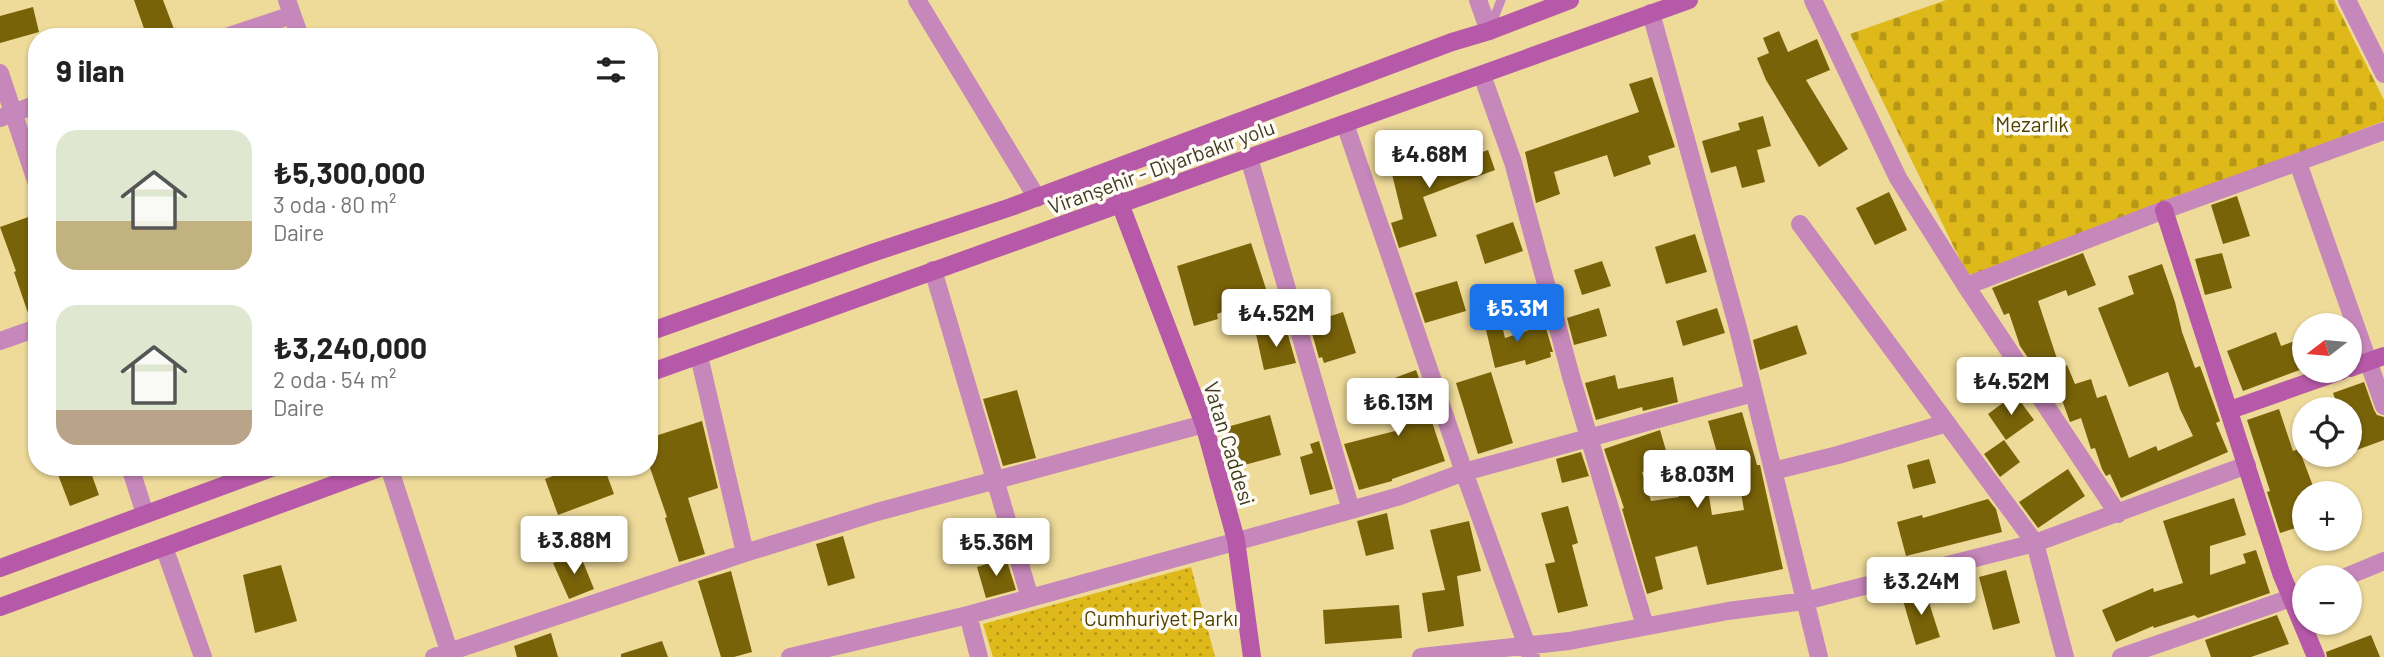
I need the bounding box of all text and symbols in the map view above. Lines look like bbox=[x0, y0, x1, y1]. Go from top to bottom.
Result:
icon: filters bbox=[592, 51, 630, 89]
text: 9 ilan bbox=[56, 52, 125, 88]
park label: Mezarlık bbox=[1995, 111, 2069, 136]
street label: Viranşehir - Diyarbakır yolu bbox=[1044, 113, 1278, 219]
pin: ₺4.68M bbox=[1372, 130, 1486, 190]
text: ₺4.68M bbox=[1391, 139, 1467, 167]
text: ₺5,300,000 bbox=[273, 154, 425, 190]
icon: home bbox=[112, 158, 196, 242]
text: 3 oda · 80 m² bbox=[273, 190, 396, 218]
text: Daire bbox=[273, 218, 324, 246]
pin: ₺5.3M bbox=[1468, 284, 1566, 344]
pin: ₺4.52M bbox=[1219, 290, 1333, 349]
text: ₺5.3M bbox=[1486, 293, 1548, 321]
text: ₺4.52M bbox=[1238, 298, 1314, 326]
north arrow bbox=[2292, 313, 2362, 383]
map controls bbox=[2292, 313, 2362, 635]
text: ₺3,240,000 bbox=[273, 329, 427, 365]
icon: home bbox=[112, 333, 196, 417]
pin: ₺4.52M bbox=[1954, 358, 2068, 417]
text: 2 oda · 54 m² bbox=[273, 365, 396, 393]
text: ₺4.52M bbox=[1973, 366, 2049, 394]
street label: Vatan Caddesi bbox=[1199, 378, 1261, 508]
pin: ₺6.13M bbox=[1341, 378, 1455, 438]
text: ₺6.13M bbox=[1363, 387, 1433, 415]
text: Daire bbox=[273, 393, 324, 421]
button: locate bbox=[2292, 397, 2362, 467]
pin: ₺8.03M bbox=[1640, 450, 1754, 510]
text: ₺8.03M bbox=[1660, 459, 1734, 487]
button: + bbox=[2292, 481, 2362, 551]
pin: ₺3.88M bbox=[517, 516, 631, 576]
pin: ₺5.36M bbox=[939, 518, 1053, 578]
text: ₺3.88M bbox=[537, 525, 611, 553]
text: ₺5.36M bbox=[959, 527, 1033, 555]
pin: ₺3.24M bbox=[1864, 558, 1978, 617]
button: − bbox=[2292, 565, 2362, 635]
text: ₺3.24M bbox=[1883, 566, 1959, 594]
park label: Cumhuriyet Parkı bbox=[1084, 605, 1238, 630]

